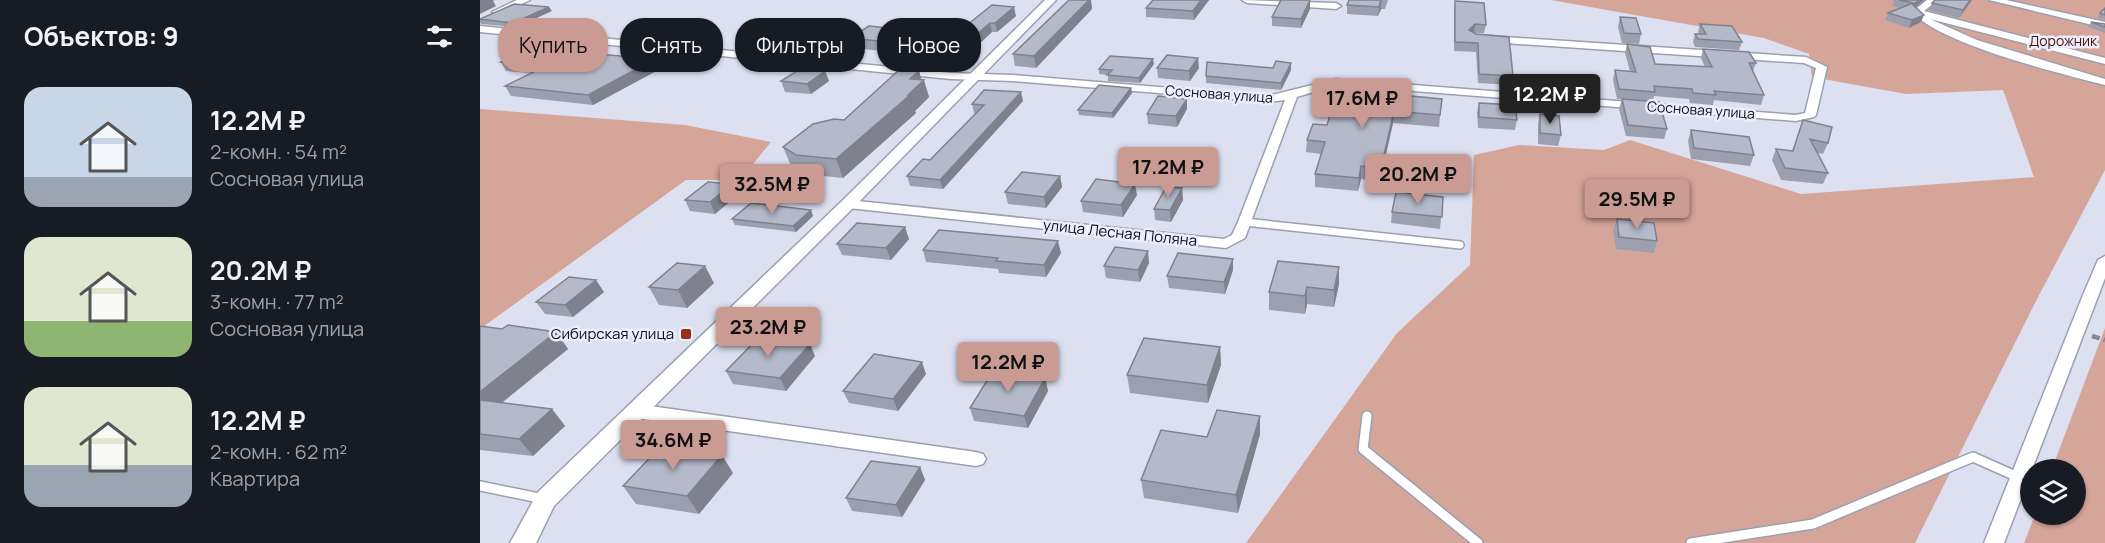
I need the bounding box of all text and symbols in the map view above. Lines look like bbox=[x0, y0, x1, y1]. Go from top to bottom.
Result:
text: Объектов: 9 bbox=[24, 18, 179, 54]
chip: Купить bbox=[498, 18, 608, 72]
chip: Снять bbox=[620, 18, 723, 72]
chip: Фильтры bbox=[735, 18, 865, 72]
chip: Новое bbox=[877, 18, 981, 72]
icon: filters bbox=[423, 20, 456, 53]
park label: Дорожник bbox=[2029, 31, 2098, 50]
pin: 12.2M ₽ bbox=[1495, 74, 1605, 125]
pin: 17.6M ₽ bbox=[1307, 78, 1417, 129]
street label: Сосновая улица bbox=[1165, 80, 1274, 107]
text: 12.2M ₽ bbox=[1513, 80, 1587, 107]
text: 17.6M ₽ bbox=[1326, 84, 1398, 111]
street label: Сосновая улица bbox=[1647, 96, 1756, 123]
text: 12.2M ₽ bbox=[210, 102, 306, 138]
icon: home bbox=[72, 111, 144, 183]
text: 2-комн. · 54 m² bbox=[210, 138, 347, 165]
pin: 17.2M ₽ bbox=[1113, 147, 1223, 198]
text: 17.2M ₽ bbox=[1132, 153, 1204, 180]
pin: 20.2M ₽ bbox=[1363, 154, 1473, 205]
text: 20.2M ₽ bbox=[1379, 160, 1457, 187]
pin: 32.5M ₽ bbox=[717, 164, 827, 215]
text: Сосновая улица bbox=[210, 165, 364, 192]
text: 32.5M ₽ bbox=[734, 170, 810, 197]
pin: 29.5M ₽ bbox=[1582, 179, 1692, 230]
text: 29.5M ₽ bbox=[1599, 185, 1675, 212]
street label: улица Лесная Поляна bbox=[1042, 214, 1198, 251]
text: 20.2M ₽ bbox=[210, 252, 311, 288]
icon: home bbox=[72, 261, 144, 333]
text: 3-комн. · 77 m² bbox=[210, 288, 344, 315]
pin: 23.2M ₽ bbox=[713, 307, 823, 358]
text: 23.2M ₽ bbox=[730, 313, 806, 340]
text: Сосновая улица bbox=[210, 315, 364, 342]
place label: Сибирская улица bbox=[551, 323, 674, 344]
marker: Сибирская улица bbox=[679, 327, 693, 341]
pin: 12.2M ₽ bbox=[953, 342, 1063, 393]
text: 12.2M ₽ bbox=[971, 348, 1045, 375]
text: 12.2M ₽ bbox=[210, 402, 306, 438]
icon: home bbox=[72, 411, 144, 483]
pin: 34.6M ₽ bbox=[618, 420, 728, 471]
text: 34.6M ₽ bbox=[635, 426, 711, 453]
text: 2-комн. · 62 m² bbox=[210, 438, 347, 465]
map controls bbox=[2020, 459, 2086, 525]
button: layers bbox=[2020, 459, 2086, 525]
text: Квартира bbox=[210, 465, 300, 492]

